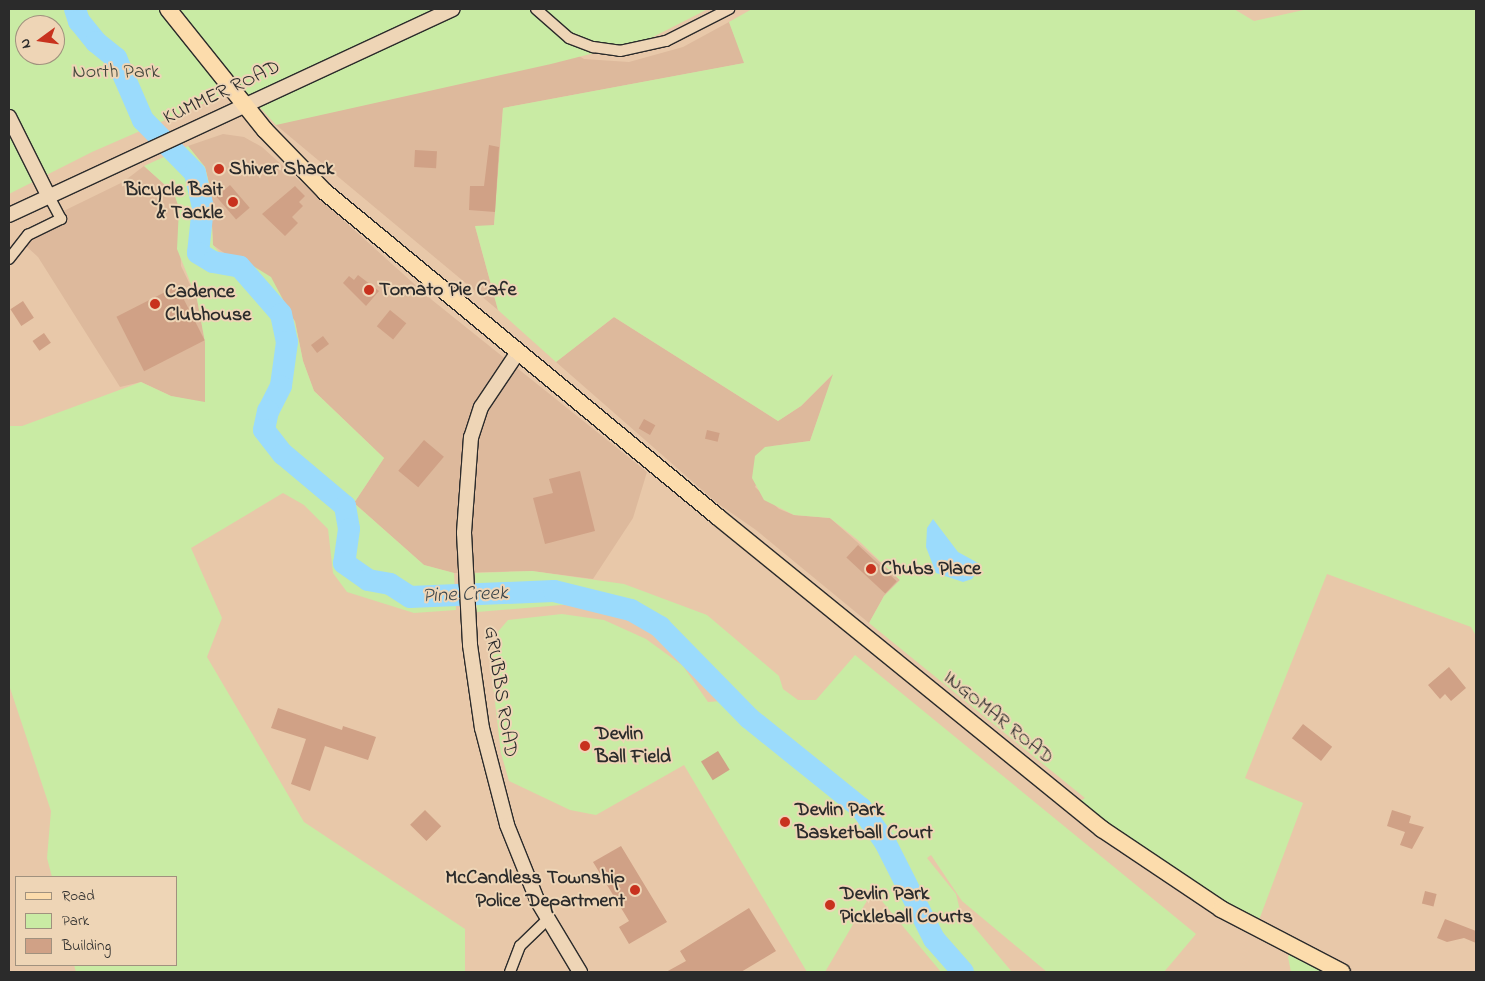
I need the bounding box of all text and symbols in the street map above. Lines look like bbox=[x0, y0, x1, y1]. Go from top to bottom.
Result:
north arrow bbox=[15, 15, 65, 65]
text: N bbox=[15, 36, 37, 51]
street label: KUMMER ROAD bbox=[160, 55, 284, 131]
park label: North Park bbox=[72, 60, 160, 84]
place label: Shiver Shack bbox=[229, 157, 334, 181]
marker: Shiver Shack bbox=[213, 163, 225, 175]
place label: Bicycle Bait & Tackle bbox=[125, 178, 223, 225]
marker: Bicycle Bait & Tackle bbox=[227, 196, 239, 208]
place label: Tomato Pie Cafe bbox=[379, 278, 516, 302]
place label: Cadence Clubhouse bbox=[165, 280, 251, 327]
marker: Tomato Pie Cafe bbox=[363, 284, 375, 296]
marker: Cadence Clubhouse bbox=[149, 298, 161, 310]
place label: Chubs Place bbox=[881, 557, 981, 581]
marker: Chubs Place bbox=[865, 563, 877, 575]
water label: Pine Creek bbox=[422, 581, 508, 609]
street label: GRUBBS ROAD bbox=[478, 625, 522, 759]
street label: INGOMAR ROAD bbox=[938, 666, 1058, 770]
place label: Devlin Ball Field bbox=[595, 722, 671, 769]
marker: Devlin Ball Field bbox=[579, 740, 591, 752]
place label: Devlin Park Basketball Court bbox=[795, 798, 933, 845]
marker: Devlin Park Basketball Court bbox=[779, 816, 791, 828]
place label: McCandless Township Police Department bbox=[445, 866, 625, 913]
legend bbox=[15, 876, 178, 966]
place label: Devlin Park Pickleball Courts bbox=[840, 882, 973, 929]
marker: McCandless Township Police Department bbox=[629, 884, 641, 896]
text: Road bbox=[62, 885, 95, 907]
marker: Devlin Park Pickleball Courts bbox=[824, 899, 836, 911]
text: Park bbox=[62, 910, 89, 932]
text: Building bbox=[62, 935, 111, 957]

